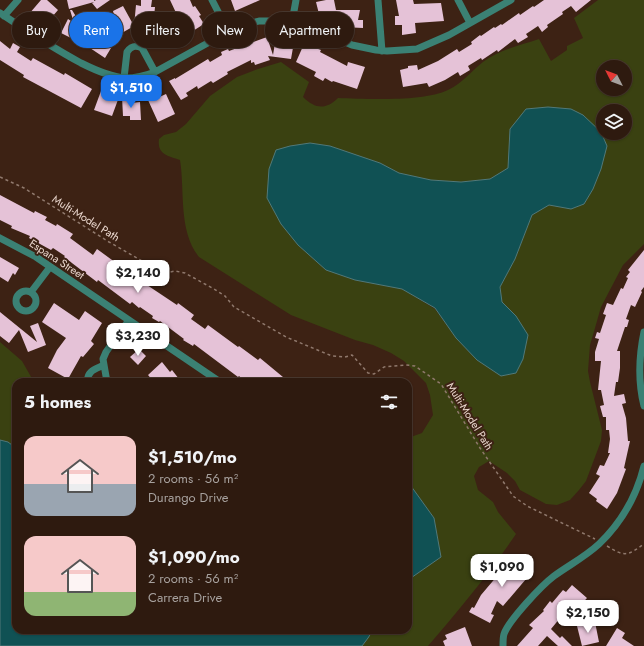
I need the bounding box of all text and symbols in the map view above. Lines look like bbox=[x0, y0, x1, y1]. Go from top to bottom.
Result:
chip: Buy bbox=[12, 12, 61, 48]
chip: Rent bbox=[69, 12, 123, 48]
chip: Filters bbox=[131, 12, 194, 48]
chip: New bbox=[202, 12, 257, 48]
chip: Apartment bbox=[265, 12, 354, 48]
north arrow bbox=[596, 60, 632, 96]
map controls bbox=[596, 60, 632, 140]
pin: $1,510 bbox=[98, 75, 164, 109]
text: $1,510 bbox=[110, 78, 152, 97]
button: layers bbox=[596, 104, 632, 140]
street label: Multi-Model Path bbox=[49, 191, 123, 245]
street label: Espana Street bbox=[26, 235, 88, 283]
pin: $2,140 bbox=[105, 260, 171, 294]
text: $2,140 bbox=[115, 263, 161, 282]
pin: $3,230 bbox=[105, 323, 171, 357]
text: $3,230 bbox=[115, 326, 161, 345]
street label: Multi-Model Path bbox=[443, 379, 497, 453]
text: 5 homes bbox=[24, 390, 91, 414]
icon: filters bbox=[378, 391, 400, 413]
text: $1,510/mo bbox=[148, 445, 237, 469]
icon: home bbox=[56, 452, 104, 500]
text: 2 rooms · 56 m² bbox=[148, 469, 238, 488]
text: Durango Drive bbox=[148, 488, 229, 507]
text: $1,090/mo bbox=[148, 545, 240, 569]
icon: home bbox=[56, 552, 104, 600]
pin: $1,090 bbox=[469, 554, 535, 588]
text: $1,090 bbox=[480, 557, 524, 576]
text: 2 rooms · 56 m² bbox=[148, 569, 238, 588]
text: Carrera Drive bbox=[148, 588, 222, 607]
pin: $2,150 bbox=[555, 600, 621, 634]
text: $2,150 bbox=[566, 603, 610, 622]

